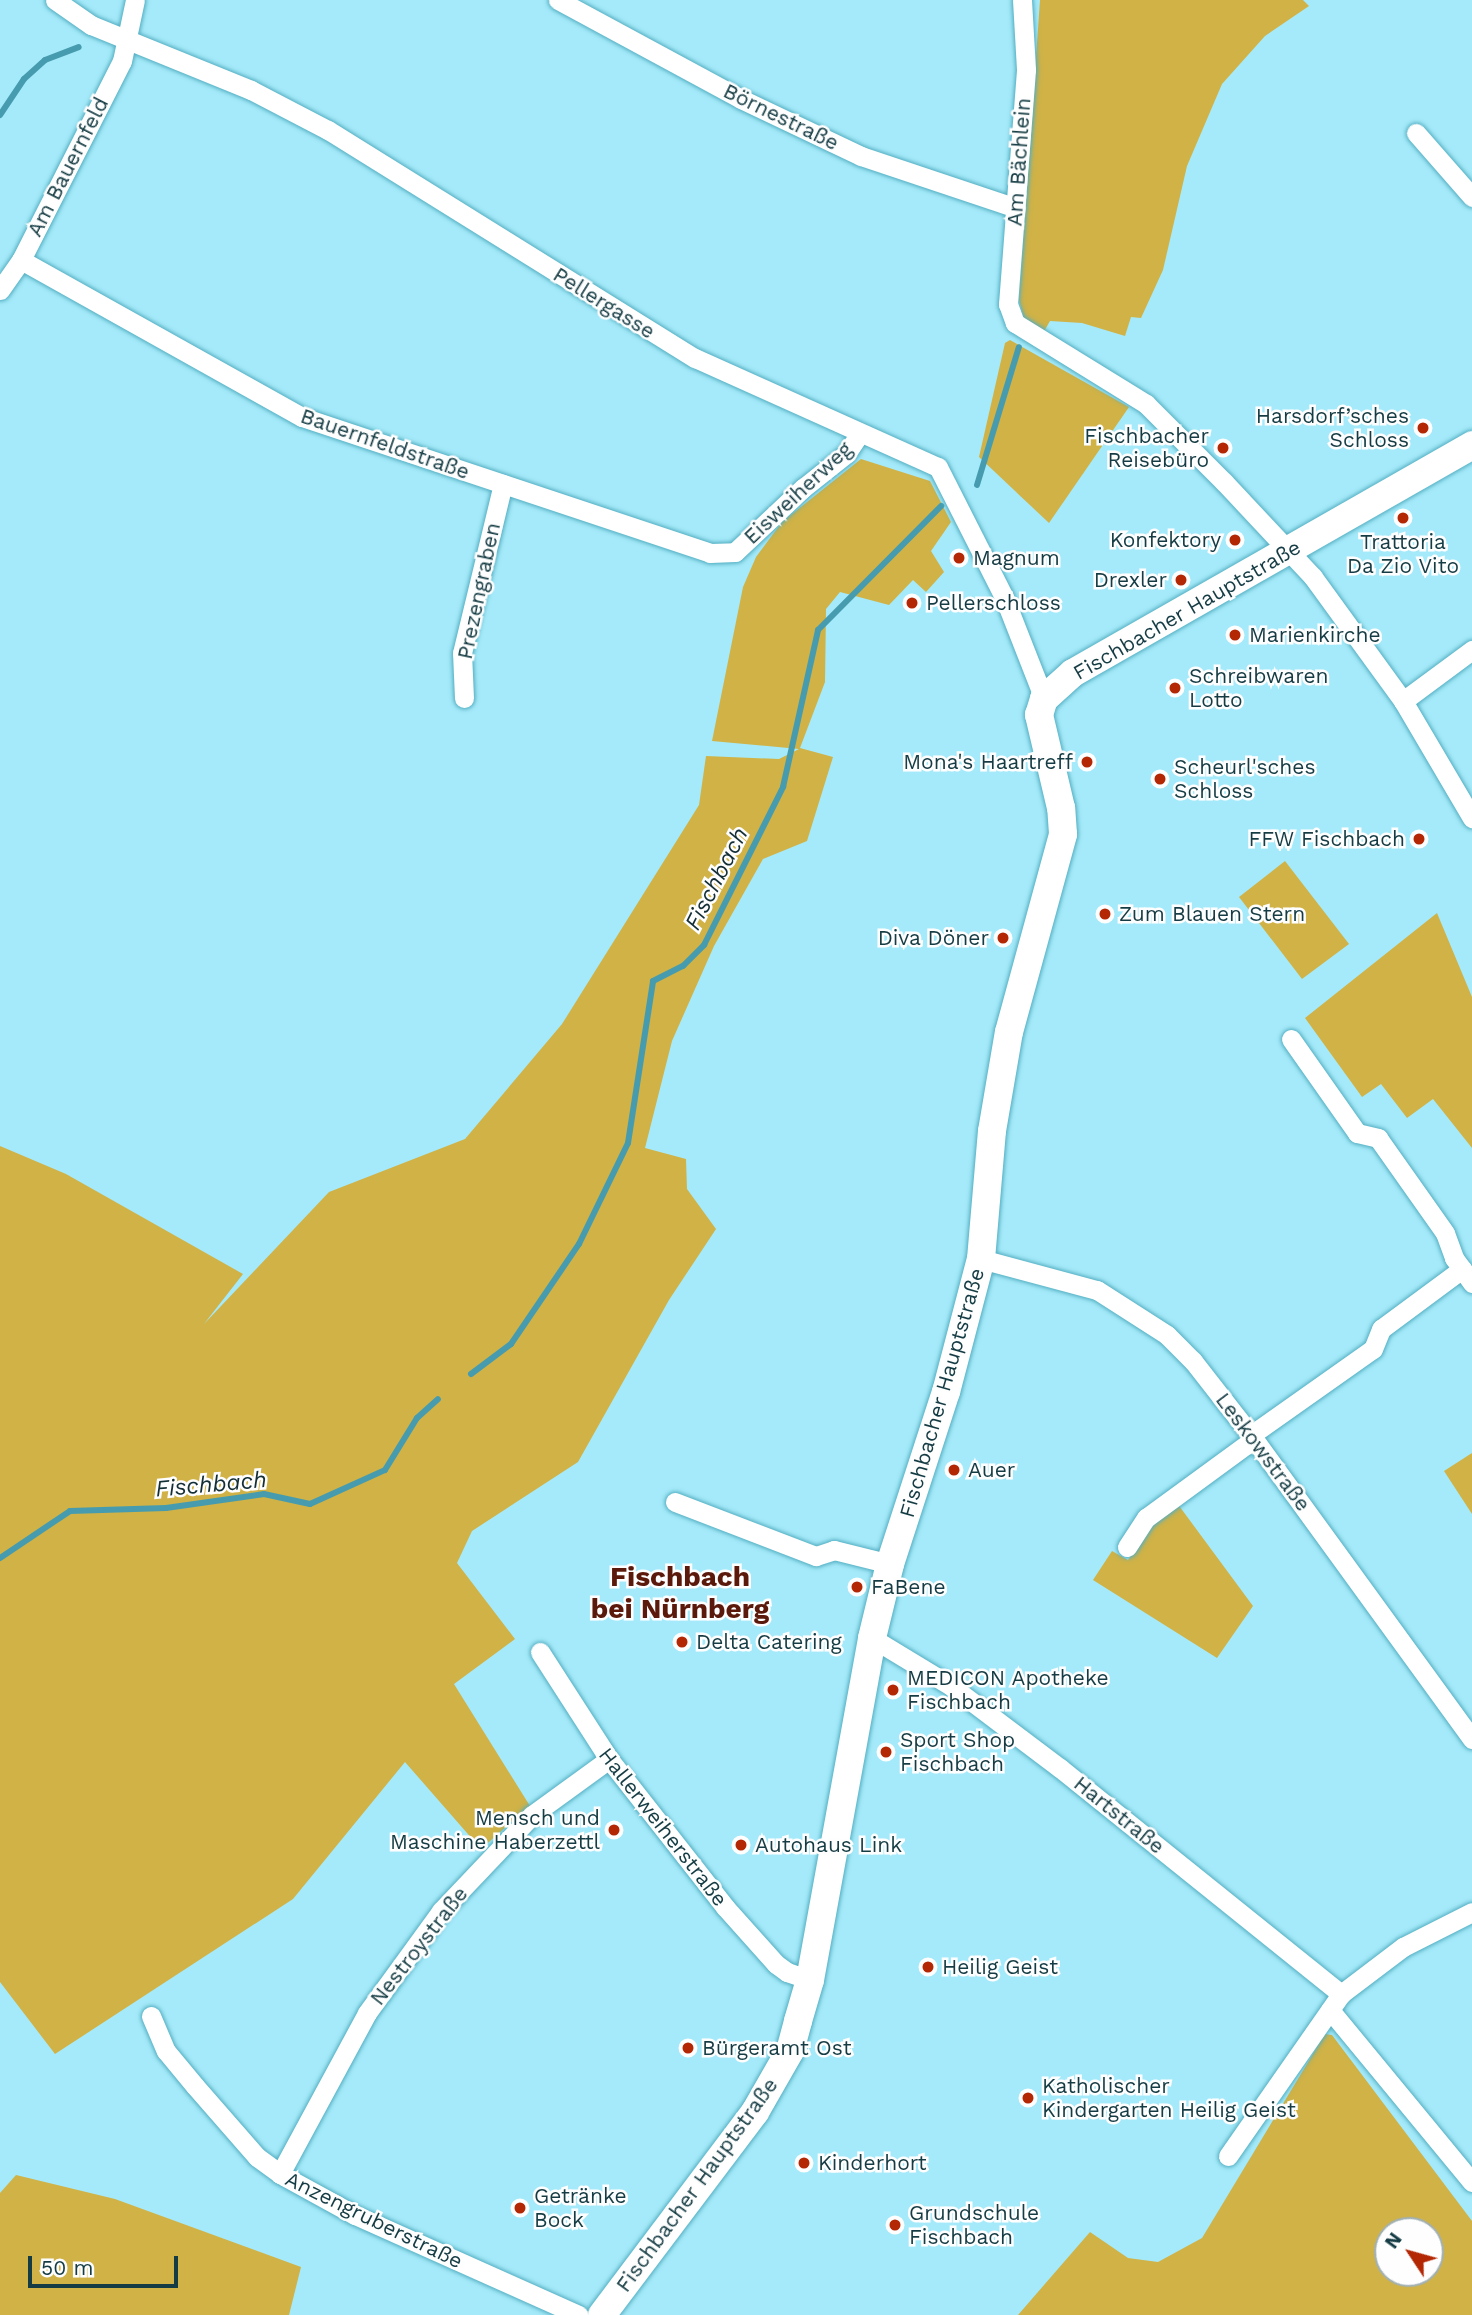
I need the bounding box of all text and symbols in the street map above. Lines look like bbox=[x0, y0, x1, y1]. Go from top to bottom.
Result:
street label: Börnestraße bbox=[719, 78, 843, 156]
street label: Am Bauernfeld bbox=[22, 93, 114, 241]
street label: Am Bächlein bbox=[1002, 97, 1036, 227]
street label: Pellergasse bbox=[549, 262, 659, 344]
street label: Bauernfeldstraße bbox=[297, 403, 473, 485]
place label: Harsdorf’sches Schloss bbox=[1256, 403, 1409, 453]
marker: Harsdorf’sches Schloss bbox=[1415, 420, 1431, 436]
place label: Fischbacher Reisebüro bbox=[1084, 423, 1209, 473]
street label: Eisweiherweg bbox=[739, 437, 857, 549]
marker: Fischbacher Reisebüro bbox=[1215, 440, 1231, 456]
marker: Trattoria Da Zio Vito bbox=[1395, 510, 1411, 526]
street label: Prezengraben bbox=[452, 520, 506, 662]
place label: Konfektory bbox=[1110, 527, 1221, 553]
place label: Trattoria Da Zio Vito bbox=[1346, 529, 1460, 579]
marker: Konfektory bbox=[1227, 532, 1243, 548]
street label: Fischbacher Hauptstraße bbox=[1069, 534, 1305, 686]
place label: Magnum bbox=[973, 545, 1060, 571]
marker: Magnum bbox=[951, 550, 967, 566]
place label: Drexler bbox=[1094, 567, 1167, 593]
marker: Drexler bbox=[1173, 572, 1189, 588]
place label: Pellerschloss bbox=[926, 590, 1061, 616]
marker: Pellerschloss bbox=[904, 595, 920, 611]
place label: Marienkirche bbox=[1249, 622, 1381, 648]
marker: Marienkirche bbox=[1227, 627, 1243, 643]
place label: Schreibwaren Lotto bbox=[1189, 663, 1329, 713]
marker: Schreibwaren Lotto bbox=[1167, 680, 1183, 696]
place label: Mona's Haartreff bbox=[903, 749, 1073, 775]
marker: Mona's Haartreff bbox=[1079, 754, 1095, 770]
place label: Scheurl'sches Schloss bbox=[1174, 754, 1315, 804]
marker: Scheurl'sches Schloss bbox=[1152, 771, 1168, 787]
water label: Fischbach bbox=[679, 823, 755, 935]
place label: FFW Fischbach bbox=[1248, 826, 1405, 852]
marker: FFW Fischbach bbox=[1411, 831, 1427, 847]
place label: Zum Blauen Stern bbox=[1119, 901, 1305, 927]
marker: Zum Blauen Stern bbox=[1097, 906, 1113, 922]
place label: Diva Döner bbox=[877, 925, 989, 951]
marker: Diva Döner bbox=[995, 930, 1011, 946]
street label: Fischbacher Hauptstraße bbox=[894, 1265, 990, 1521]
street label: Leskowstraße bbox=[1210, 1388, 1316, 1516]
place label: Auer bbox=[968, 1457, 1015, 1483]
marker: Auer bbox=[946, 1462, 962, 1478]
water label: Fischbach bbox=[154, 1466, 268, 1504]
district label: Fischbach bei Nürnberg bbox=[591, 1560, 769, 1626]
place label: FaBene bbox=[871, 1574, 946, 1600]
marker: FaBene bbox=[849, 1579, 865, 1595]
place label: Delta Catering bbox=[696, 1629, 842, 1655]
marker: Delta Catering bbox=[674, 1634, 690, 1650]
place label: MEDICON Apotheke Fischbach bbox=[907, 1665, 1109, 1715]
marker: MEDICON Apotheke Fischbach bbox=[885, 1682, 901, 1698]
place label: Sport Shop Fischbach bbox=[900, 1727, 1015, 1777]
street label: Hallerweiherstraße bbox=[593, 1743, 733, 1911]
marker: Sport Shop Fischbach bbox=[878, 1744, 894, 1760]
street label: Hartstraße bbox=[1069, 1771, 1169, 1859]
place label: Mensch und Maschine Haberzettl bbox=[390, 1805, 600, 1855]
marker: Mensch und Maschine Haberzettl bbox=[606, 1822, 622, 1838]
place label: Autohaus Link bbox=[755, 1832, 902, 1858]
marker: Autohaus Link bbox=[733, 1837, 749, 1853]
street label: Nestroystraße bbox=[365, 1882, 473, 2010]
place label: Heilig Geist bbox=[942, 1954, 1058, 1980]
marker: Heilig Geist bbox=[920, 1959, 936, 1975]
place label: Bürgeramt Ost bbox=[702, 2035, 852, 2061]
marker: Bürgeramt Ost bbox=[680, 2040, 696, 2056]
street label: Fischbacher Hauptstraße bbox=[611, 2073, 783, 2297]
place label: Katholischer Kindergarten Heilig Geist bbox=[1042, 2073, 1296, 2123]
marker: Katholischer Kindergarten Heilig Geist bbox=[1020, 2090, 1036, 2106]
place label: Kinderhort bbox=[818, 2150, 927, 2176]
marker: Kinderhort bbox=[796, 2155, 812, 2171]
street label: Anzengruberstraße bbox=[281, 2166, 467, 2274]
place label: Getränke Bock bbox=[534, 2183, 627, 2233]
marker: Getränke Bock bbox=[512, 2200, 528, 2216]
place label: Grundschule Fischbach bbox=[909, 2200, 1039, 2250]
marker: Grundschule Fischbach bbox=[887, 2217, 903, 2233]
north arrow bbox=[1374, 2217, 1444, 2287]
text: N bbox=[1380, 2228, 1407, 2253]
scale bar bbox=[32, 2242, 182, 2286]
text: 50 m bbox=[41, 2255, 93, 2280]

